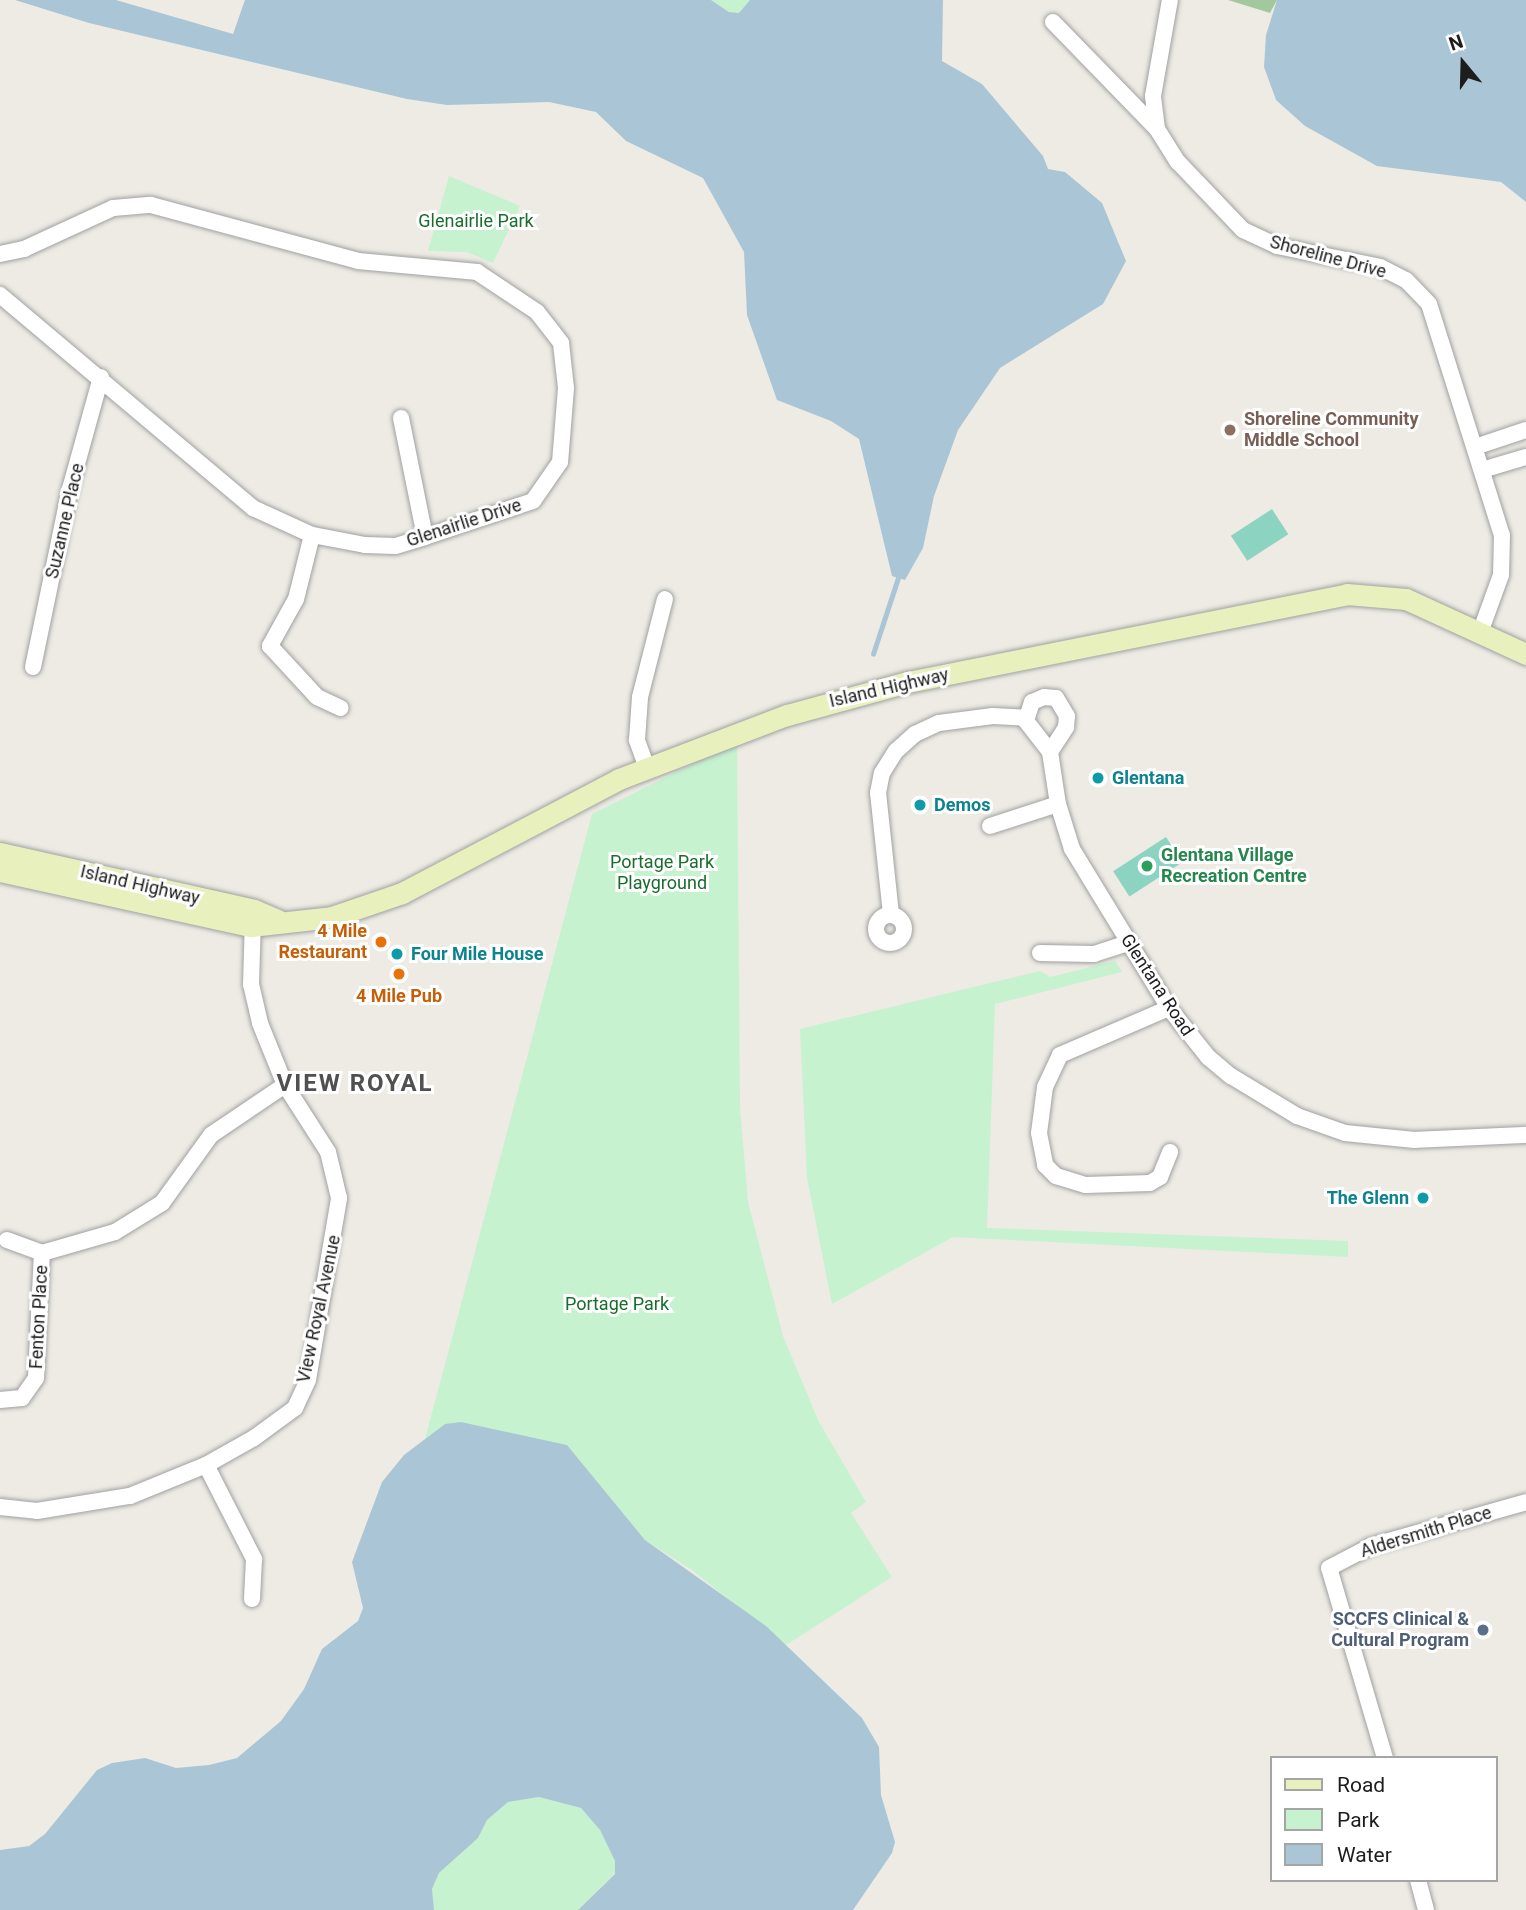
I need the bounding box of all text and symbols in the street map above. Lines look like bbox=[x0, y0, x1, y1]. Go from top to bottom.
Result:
north arrow bbox=[1428, 28, 1498, 98]
text: N bbox=[1446, 30, 1466, 56]
park label: Glenairlie Park bbox=[418, 210, 534, 232]
street label: Shoreline Drive bbox=[1267, 231, 1389, 283]
place label: Shoreline Community Middle School bbox=[1244, 409, 1418, 452]
marker: Shoreline Community Middle School bbox=[1222, 422, 1238, 438]
street label: Suzanne Place bbox=[41, 461, 89, 581]
street label: Glenairlie Drive bbox=[404, 494, 524, 552]
street label: Island Highway bbox=[827, 664, 951, 712]
place label: Glentana bbox=[1112, 767, 1184, 789]
marker: Glentana bbox=[1090, 770, 1106, 786]
place label: Demos bbox=[934, 794, 990, 816]
marker: Demos bbox=[912, 797, 928, 813]
place label: Glentana Village Recreation Centre bbox=[1161, 845, 1307, 888]
park label: Portage Park Playground bbox=[610, 852, 714, 894]
marker: Glentana Village Recreation Centre bbox=[1139, 858, 1155, 874]
street label: Island Highway bbox=[78, 861, 202, 909]
place label: 4 Mile Restaurant bbox=[279, 921, 367, 964]
street label: Glentana Road bbox=[1116, 930, 1198, 1040]
marker: 4 Mile Restaurant bbox=[373, 934, 389, 950]
place label: Four Mile House bbox=[411, 943, 543, 965]
marker: Four Mile House bbox=[389, 946, 405, 962]
marker: 4 Mile Pub bbox=[391, 966, 407, 982]
place label: 4 Mile Pub bbox=[356, 985, 442, 1007]
district label: VIEW ROYAL bbox=[278, 1070, 432, 1098]
place label: The Glenn bbox=[1327, 1187, 1409, 1209]
marker: The Glenn bbox=[1415, 1190, 1431, 1206]
street label: View Royal Avenue bbox=[293, 1233, 345, 1385]
street label: Fenton Place bbox=[25, 1264, 53, 1370]
park label: Portage Park bbox=[565, 1293, 669, 1315]
street label: Aldersmith Place bbox=[1358, 1502, 1494, 1562]
place label: SCCFS Clinical & Cultural Program bbox=[1331, 1609, 1469, 1652]
marker: SCCFS Clinical & Cultural Program bbox=[1475, 1622, 1491, 1638]
legend bbox=[1270, 1756, 1498, 1882]
text: Road bbox=[1337, 1773, 1385, 1797]
text: Park bbox=[1337, 1808, 1379, 1832]
text: Water bbox=[1337, 1843, 1392, 1867]

